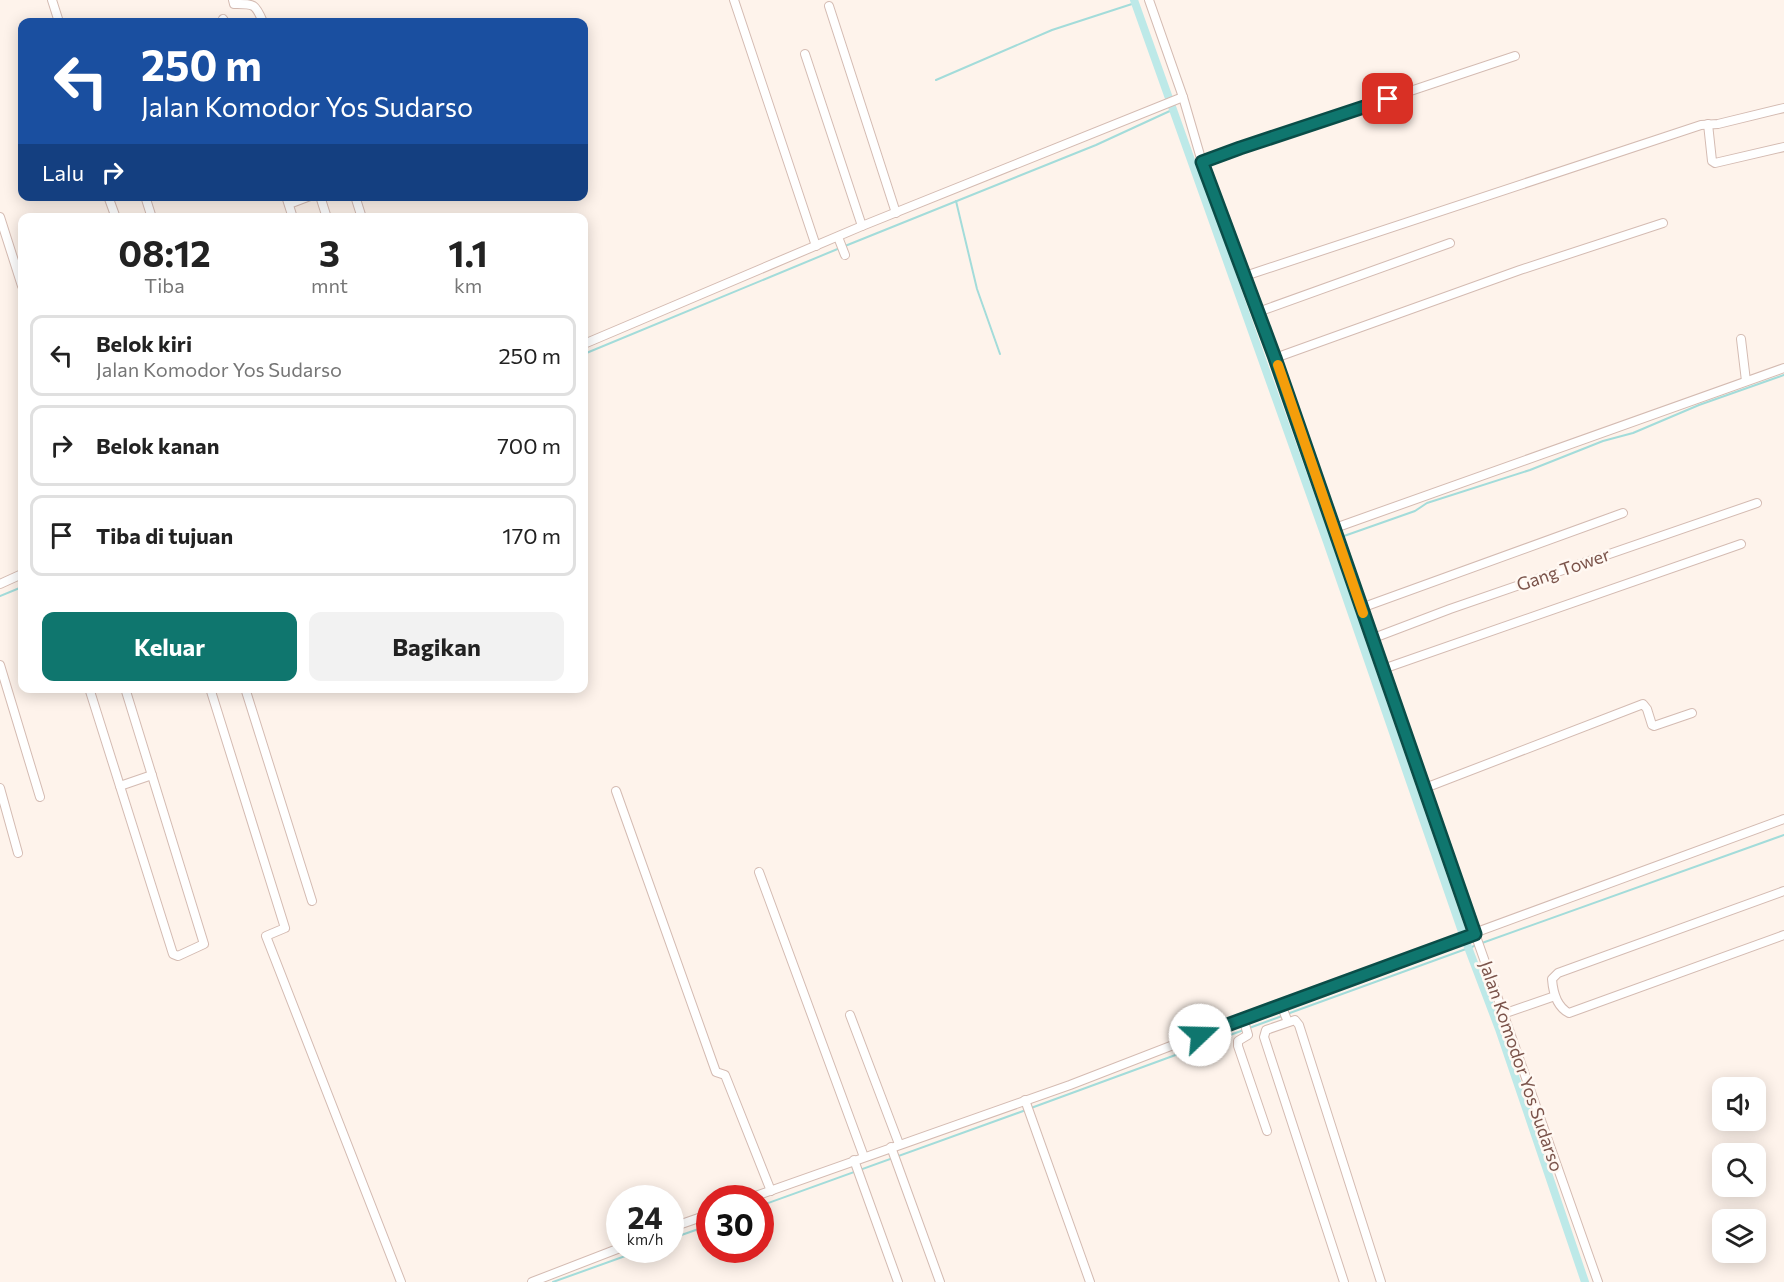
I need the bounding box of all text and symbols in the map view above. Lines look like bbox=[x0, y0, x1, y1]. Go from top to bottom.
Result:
text: 250 m bbox=[141, 38, 262, 90]
icon: left bbox=[42, 42, 120, 120]
pin bbox=[1362, 73, 1413, 124]
icon: arrive bbox=[1371, 82, 1404, 115]
text: Jalan Komodor Yos Sudarso bbox=[141, 90, 473, 123]
icon: right bbox=[96, 156, 129, 189]
text: Lalu bbox=[42, 159, 84, 186]
text: 08:12 bbox=[118, 230, 211, 274]
text: 3 bbox=[319, 230, 340, 274]
text: 1.1 bbox=[448, 230, 488, 274]
text: Tiba bbox=[144, 273, 185, 297]
text: mnt bbox=[311, 273, 348, 297]
text: km bbox=[454, 273, 482, 297]
text: Belok kiri bbox=[96, 330, 192, 357]
icon: left bbox=[45, 339, 78, 372]
text: 250 m bbox=[498, 342, 561, 369]
text: Jalan Komodor Yos Sudarso bbox=[96, 357, 342, 381]
icon: right bbox=[45, 429, 78, 462]
text: Belok kanan bbox=[96, 432, 219, 459]
text: 700 m bbox=[497, 432, 561, 459]
icon: arrive bbox=[45, 519, 78, 552]
text: Tiba di tujuan bbox=[96, 522, 233, 549]
text: 170 m bbox=[502, 522, 561, 549]
street label: Gang Tower bbox=[1513, 543, 1613, 595]
button: Keluar bbox=[42, 612, 297, 681]
button: Bagikan bbox=[309, 612, 564, 681]
street label: Jalan Komodor Yos Sudarso bbox=[1476, 958, 1568, 1174]
position arrow bbox=[1168, 1003, 1232, 1067]
map controls bbox=[1712, 1077, 1766, 1263]
button: sound bbox=[1712, 1077, 1766, 1131]
button: search bbox=[1712, 1143, 1766, 1197]
speed limit sign: 30 bbox=[696, 1185, 774, 1263]
text: 24 bbox=[627, 1198, 663, 1235]
button: layers bbox=[1712, 1209, 1766, 1263]
text: km/h bbox=[627, 1230, 663, 1248]

